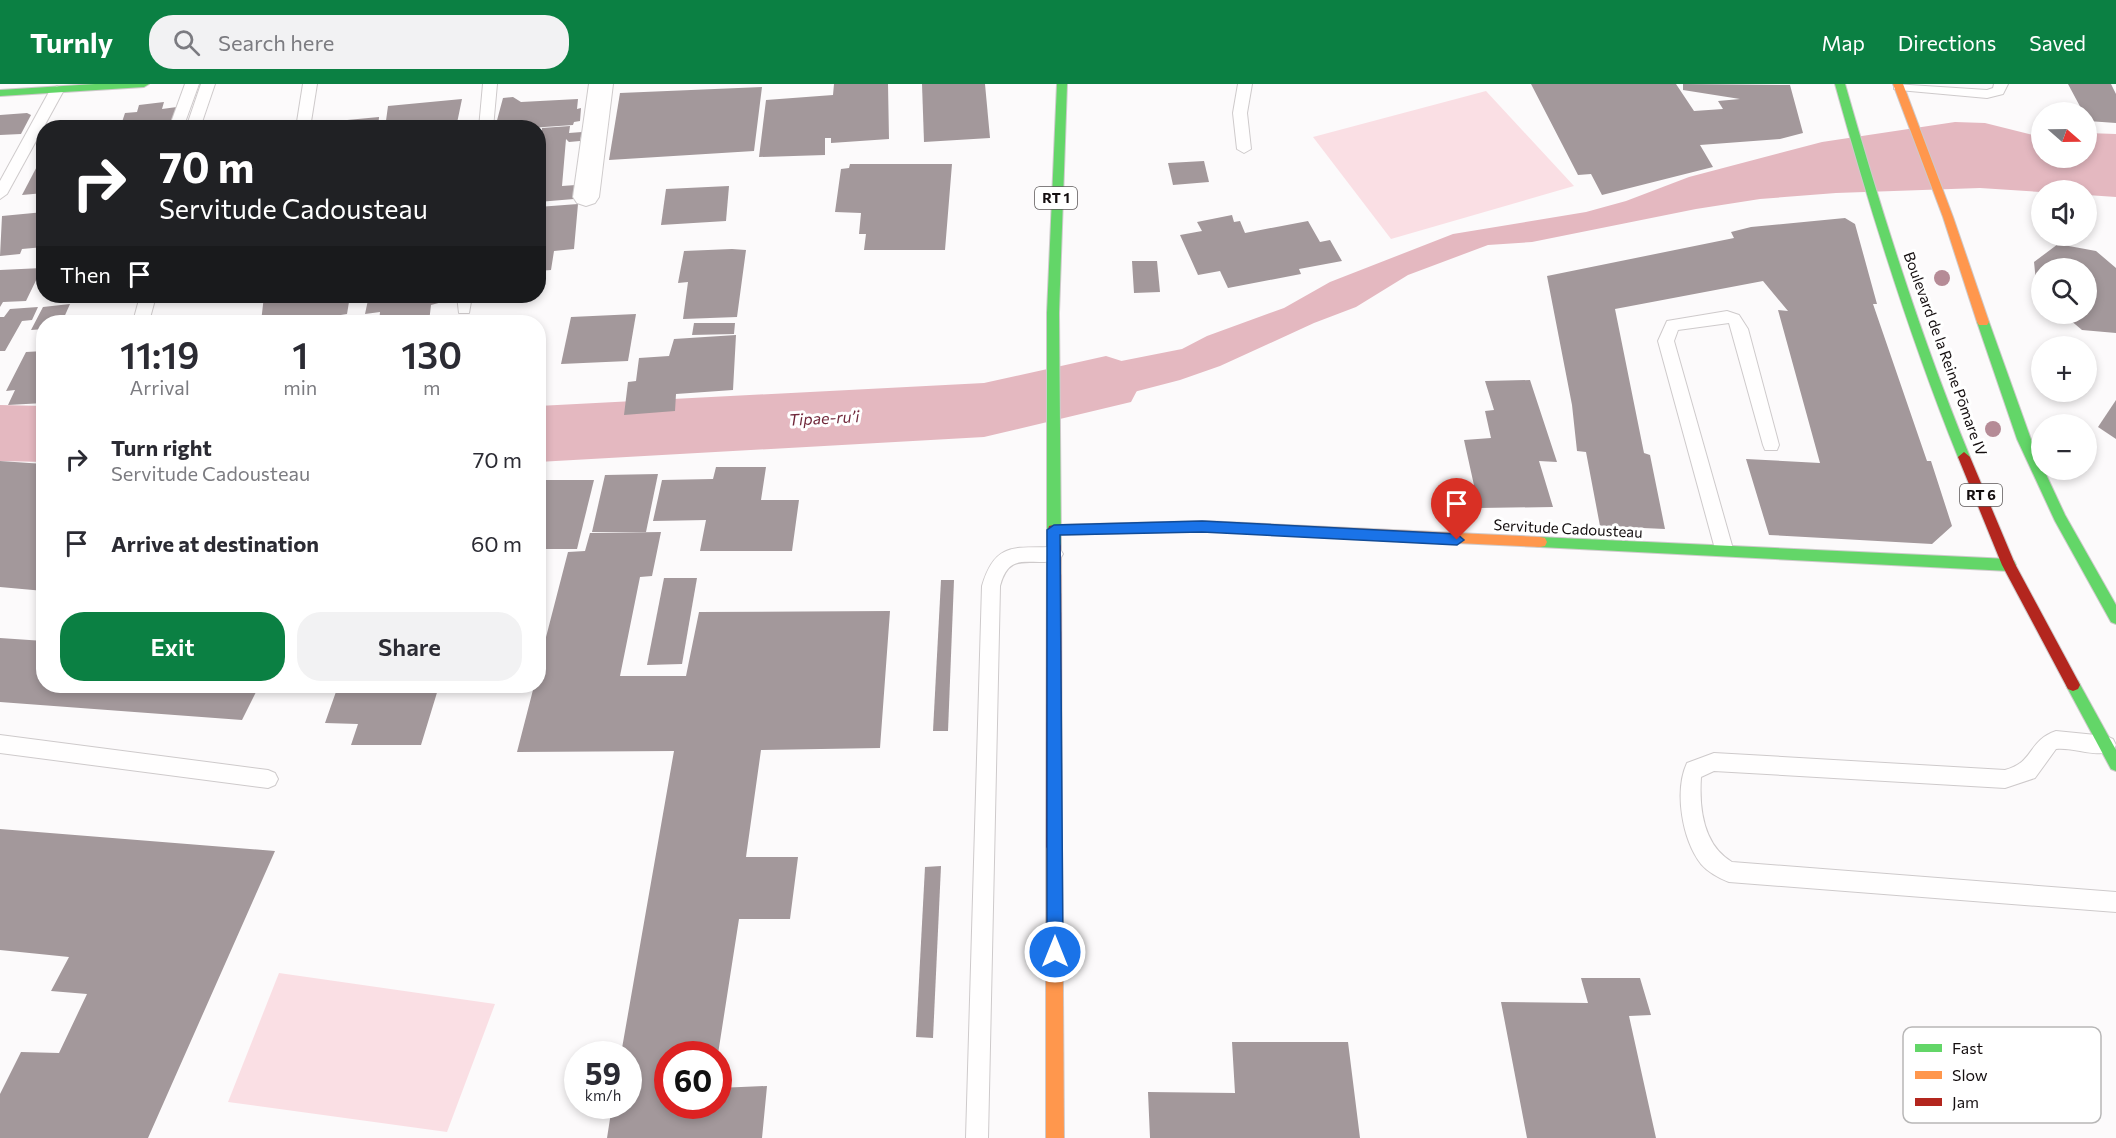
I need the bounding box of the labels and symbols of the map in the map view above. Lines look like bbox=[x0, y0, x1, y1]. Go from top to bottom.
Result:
north arrow bbox=[2031, 102, 2097, 168]
road number: RT 1 bbox=[1035, 187, 1077, 209]
street label: Boulevard de la Reine Pōmare IV bbox=[1901, 249, 1991, 458]
water label: Tipae-ru’i bbox=[788, 406, 861, 429]
pin bbox=[1431, 478, 1482, 540]
road number: RT 6 bbox=[1960, 484, 2002, 506]
street label: Servitude Cadousteau bbox=[1493, 515, 1643, 541]
position arrow bbox=[1023, 920, 1087, 984]
legend bbox=[1903, 1027, 2101, 1123]
text: Fast bbox=[1952, 1038, 1983, 1057]
speed limit sign: 60 bbox=[654, 1041, 732, 1119]
text: Slow bbox=[1952, 1065, 1988, 1084]
text: Jam bbox=[1952, 1092, 1979, 1111]

